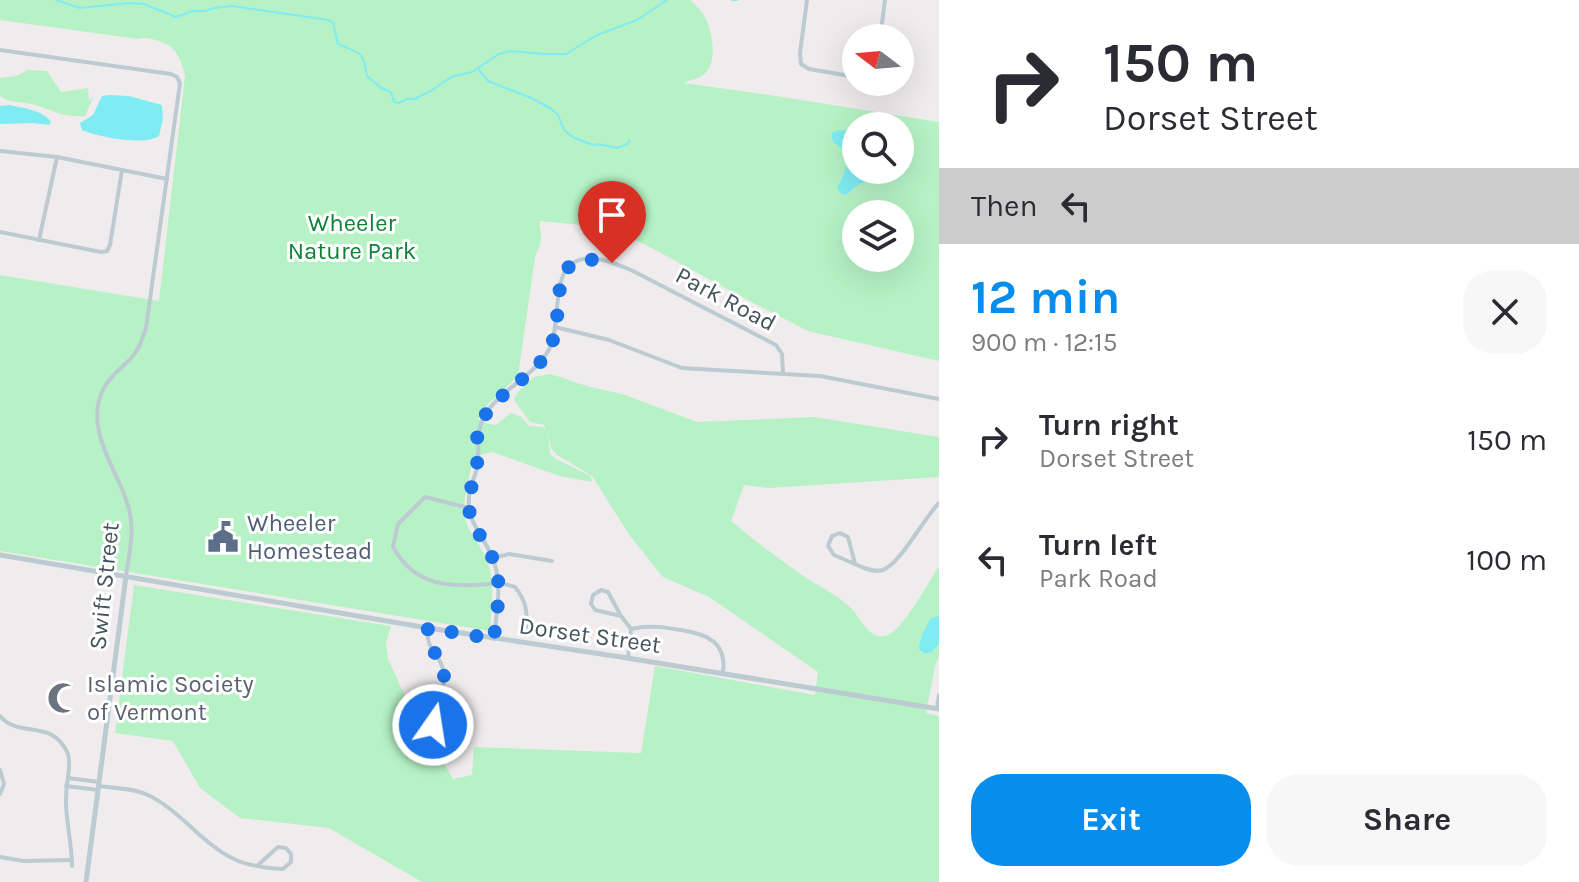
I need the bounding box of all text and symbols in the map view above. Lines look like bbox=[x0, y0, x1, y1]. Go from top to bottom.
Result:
north arrow bbox=[842, 24, 914, 96]
map controls bbox=[842, 24, 914, 272]
text: 150 m bbox=[1103, 30, 1258, 95]
icon: right bbox=[971, 32, 1075, 136]
text: Dorset Street bbox=[1103, 97, 1318, 139]
button: search bbox=[842, 112, 914, 184]
pin bbox=[578, 181, 646, 263]
icon: left bbox=[1054, 184, 1098, 228]
text: Then bbox=[971, 188, 1038, 224]
icon: arrive bbox=[590, 193, 634, 237]
button: layers bbox=[842, 200, 914, 272]
park label: Wheeler Nature Park bbox=[288, 209, 416, 265]
street label: Park Road bbox=[671, 261, 781, 337]
text: 12 min bbox=[971, 269, 1121, 325]
button: close bbox=[1463, 270, 1547, 354]
text: 900 m · 12:15 bbox=[971, 327, 1117, 358]
text: Turn right bbox=[1039, 407, 1179, 443]
icon: right bbox=[971, 418, 1015, 462]
text: 150 m bbox=[1467, 422, 1547, 458]
text: Dorset Street bbox=[1039, 443, 1194, 474]
place label: Wheeler Homestead bbox=[247, 509, 372, 565]
public building icon: Wheeler Homestead bbox=[206, 520, 240, 554]
street label: Swift Street bbox=[83, 521, 125, 651]
text: Turn left bbox=[1039, 527, 1157, 563]
icon: left bbox=[971, 538, 1015, 582]
text: 100 m bbox=[1466, 542, 1547, 578]
text: Park Road bbox=[1039, 563, 1158, 594]
street label: Dorset Street bbox=[517, 611, 663, 659]
place label: Islamic Society of Vermont bbox=[87, 670, 254, 726]
mosque icon: Islamic Society of Vermont bbox=[46, 681, 80, 715]
position arrow bbox=[391, 683, 475, 767]
button: Exit bbox=[971, 774, 1251, 866]
button: Share bbox=[1267, 774, 1547, 866]

